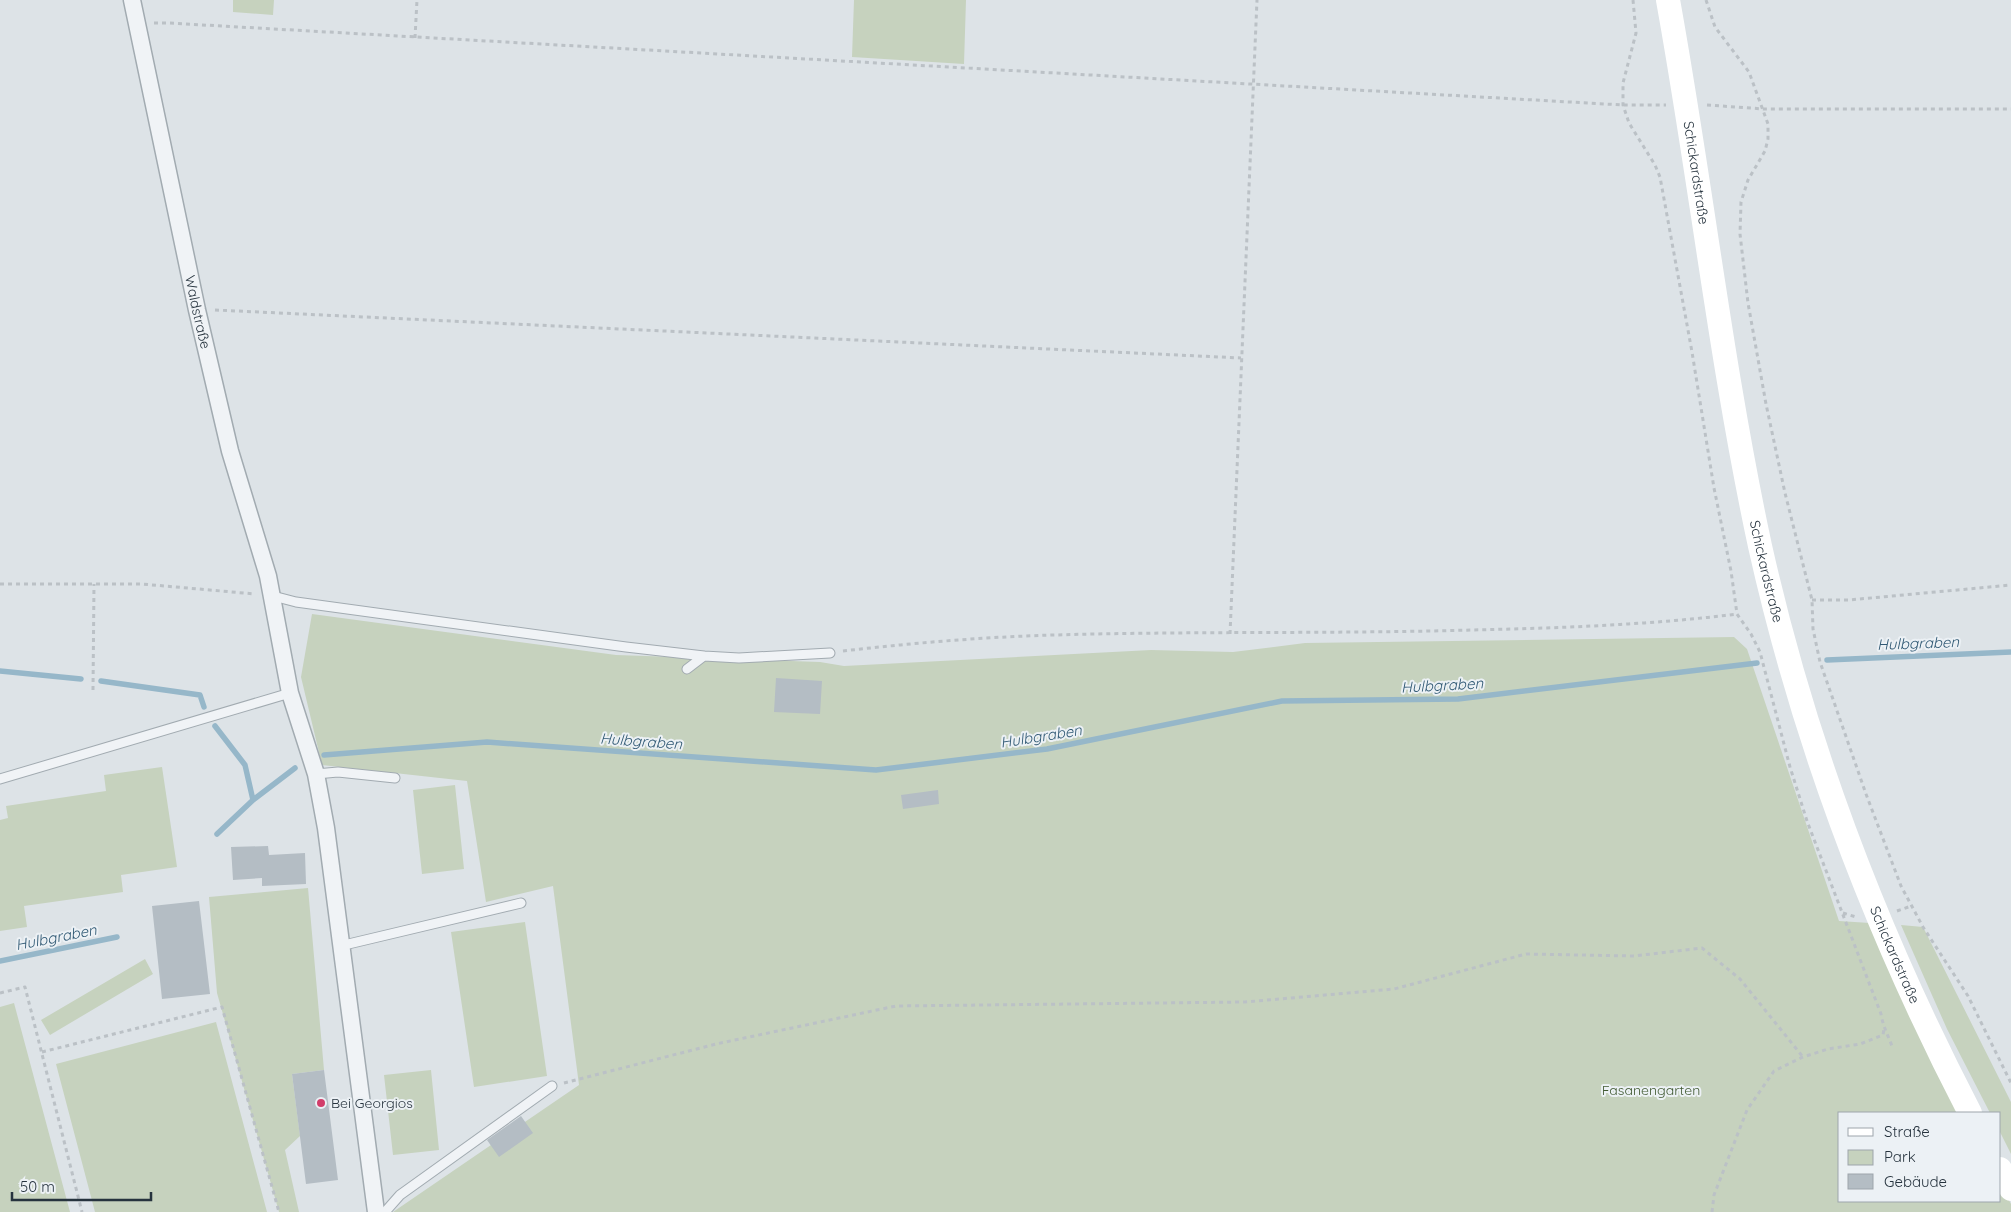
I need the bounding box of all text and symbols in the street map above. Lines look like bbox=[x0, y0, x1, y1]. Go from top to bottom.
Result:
street label: Schickardstraße bbox=[1679, 120, 1713, 226]
street label: Waldstraße bbox=[181, 274, 215, 351]
street label: Schickardstraße bbox=[1746, 519, 1787, 625]
water label: Hulbgraben bbox=[1877, 632, 1960, 654]
water label: Hulbgraben bbox=[1400, 673, 1484, 697]
water label: Hulbgraben bbox=[999, 720, 1083, 752]
water label: Hulbgraben bbox=[599, 729, 683, 753]
street label: Schickardstraße bbox=[1866, 904, 1924, 1006]
water label: Hulbgraben bbox=[14, 920, 98, 954]
park label: Fasanengarten bbox=[1602, 1081, 1700, 1099]
place label: Bei Georgios bbox=[331, 1094, 413, 1112]
marker: Bei Georgios bbox=[315, 1097, 327, 1109]
legend bbox=[1838, 1112, 2001, 1202]
text: Straße bbox=[1884, 1122, 1930, 1141]
text: Park bbox=[1884, 1147, 1916, 1166]
scale bar bbox=[12, 1170, 151, 1202]
text: Gebäude bbox=[1884, 1172, 1947, 1191]
text: 50 m bbox=[20, 1177, 55, 1196]

